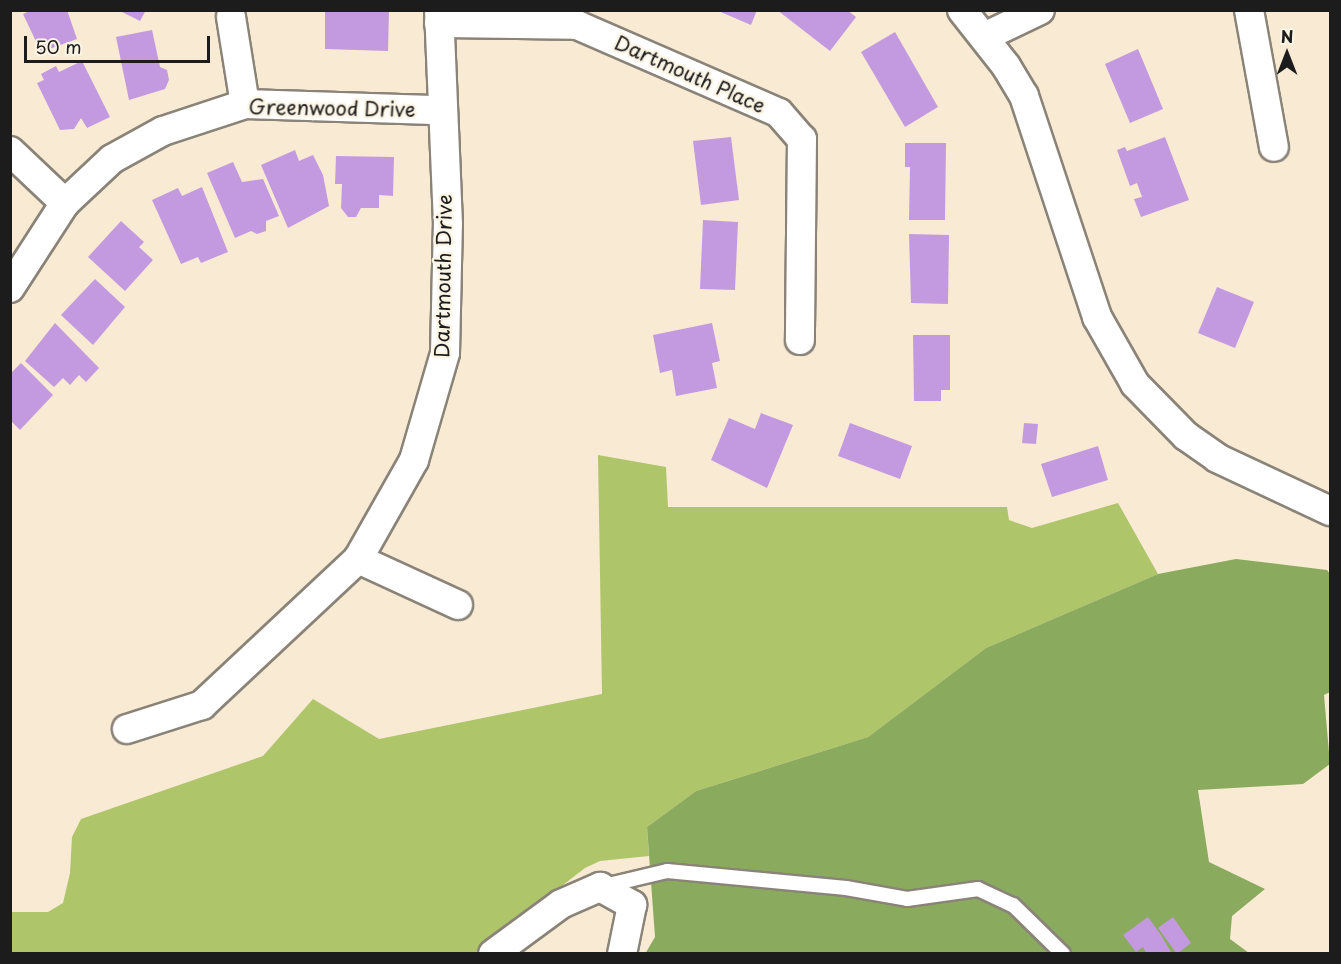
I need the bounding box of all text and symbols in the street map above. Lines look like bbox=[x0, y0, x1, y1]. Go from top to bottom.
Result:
scale bar bbox=[27, 24, 213, 62]
north arrow bbox=[1257, 24, 1317, 84]
text: N bbox=[1281, 24, 1293, 48]
street label: Dartmouth Place bbox=[610, 30, 770, 118]
text: 50 m bbox=[35, 33, 82, 60]
street label: Greenwood Drive bbox=[248, 95, 416, 121]
street label: Dartmouth Drive bbox=[430, 193, 456, 359]

